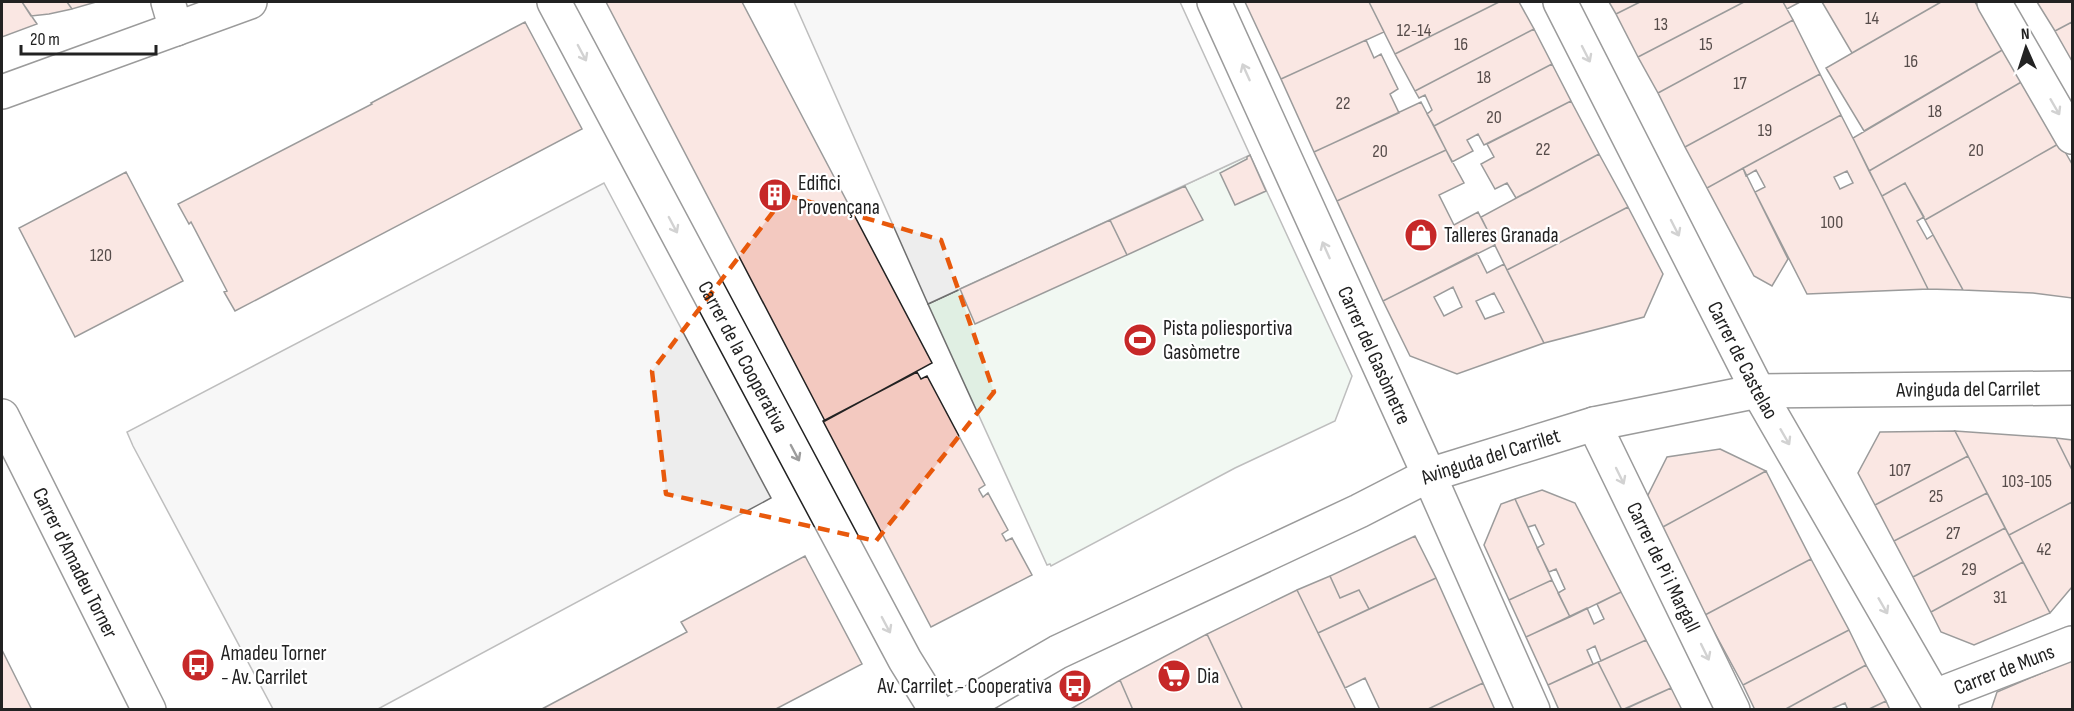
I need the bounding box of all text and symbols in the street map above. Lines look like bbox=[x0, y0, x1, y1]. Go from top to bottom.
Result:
house number: 14 bbox=[1865, 8, 1879, 29]
house number: 13 bbox=[1654, 14, 1668, 35]
scale bar bbox=[21, 18, 156, 56]
north arrow bbox=[1996, 18, 2056, 78]
house number: 12-14 bbox=[1397, 20, 1432, 41]
text: N bbox=[2021, 25, 2030, 44]
text: 20 m bbox=[30, 29, 60, 50]
house number: 16 bbox=[1454, 34, 1468, 55]
house number: 15 bbox=[1699, 34, 1713, 55]
one-way arrow bbox=[576, 44, 588, 61]
one-way arrow bbox=[1581, 44, 1593, 62]
house number: 16 bbox=[1904, 51, 1918, 72]
one-way arrow bbox=[1240, 63, 1251, 82]
house number: 18 bbox=[1477, 67, 1491, 88]
house number: 17 bbox=[1733, 73, 1748, 94]
house number: 22 bbox=[1336, 93, 1350, 114]
one-way arrow bbox=[2049, 98, 2061, 115]
house number: 18 bbox=[1928, 101, 1942, 122]
house number: 20 bbox=[1486, 107, 1502, 128]
house number: 19 bbox=[1758, 120, 1772, 141]
house number: 22 bbox=[1536, 139, 1550, 160]
house number: 20 bbox=[1968, 140, 1984, 161]
house number: 20 bbox=[1372, 141, 1388, 162]
place label: Edifici Provençana bbox=[798, 171, 880, 220]
building icon: Edifici Provençana bbox=[757, 177, 793, 213]
house number: 100 bbox=[1821, 212, 1843, 233]
one-way arrow bbox=[668, 216, 679, 234]
shop icon: Talleres Granada bbox=[1403, 217, 1439, 253]
one-way arrow bbox=[1669, 218, 1681, 236]
place label: Talleres Granada bbox=[1444, 223, 1559, 248]
one-way arrow bbox=[1320, 241, 1332, 259]
house number: 120 bbox=[90, 245, 112, 266]
street label: Carrer de la Cooperativa bbox=[692, 277, 793, 437]
street label: Carrer del Gasòmetre bbox=[1332, 282, 1416, 428]
street label: Carrer de Castelao bbox=[1702, 297, 1783, 423]
place label: Pista poliesportiva Gasòmetre bbox=[1163, 316, 1293, 365]
sports icon: Pista poliesportiva Gasòmetre bbox=[1122, 322, 1158, 358]
street label: Avinguda del Carrilet bbox=[1895, 376, 2041, 403]
street label: Avinguda del Carrilet bbox=[1416, 423, 1563, 491]
one-way arrow bbox=[1779, 429, 1791, 446]
one-way arrow bbox=[789, 444, 801, 461]
house number: 107 bbox=[1889, 460, 1912, 481]
one-way arrow bbox=[1614, 467, 1626, 485]
house number: 103-105 bbox=[2002, 471, 2052, 492]
street label: Carrer d'Amadeu Torner bbox=[27, 483, 123, 642]
house number: 25 bbox=[1929, 486, 1943, 507]
street label: Carrer de Pi i Margall bbox=[1621, 498, 1705, 636]
house number: 27 bbox=[1946, 523, 1961, 544]
house number: 42 bbox=[2036, 539, 2052, 560]
house number: 29 bbox=[1961, 559, 1977, 580]
house number: 31 bbox=[1993, 587, 2008, 608]
one-way arrow bbox=[1877, 597, 1889, 614]
one-way arrow bbox=[880, 616, 892, 633]
street label: Carrer de Muns bbox=[1950, 639, 2058, 701]
place label: Amadeu Torner - Av. Carrilet bbox=[220, 641, 327, 690]
one-way arrow bbox=[1699, 642, 1711, 660]
bus stop icon: Amadeu Torner - Av. Carrilet bbox=[180, 647, 216, 683]
supermarket icon: Dia bbox=[1156, 658, 1192, 694]
place label: Dia bbox=[1197, 664, 1219, 689]
bus stop icon: Av. Carrilet - Cooperativa bbox=[1057, 668, 1093, 704]
place label: Av. Carrilet - Cooperativa bbox=[877, 674, 1052, 699]

